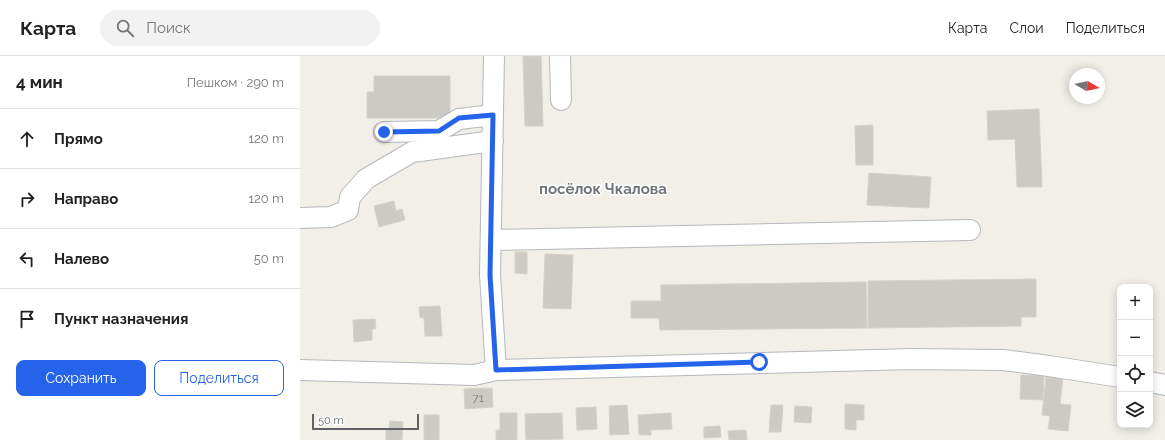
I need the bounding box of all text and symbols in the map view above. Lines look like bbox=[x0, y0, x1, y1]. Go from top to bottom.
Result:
search box bbox=[100, 10, 380, 46]
text: Карта bbox=[20, 17, 76, 39]
icon: search bbox=[114, 17, 136, 39]
text: Поиск bbox=[146, 19, 191, 37]
text: Карта bbox=[948, 20, 987, 36]
text: Слои bbox=[1009, 20, 1044, 36]
text: Поделиться bbox=[1066, 20, 1145, 36]
north arrow bbox=[1069, 68, 1105, 104]
text: 4 мин bbox=[16, 72, 63, 92]
text: Пешком · 290 m bbox=[187, 75, 284, 90]
route end bbox=[375, 123, 393, 141]
icon: ahead bbox=[16, 128, 38, 150]
text: Прямо bbox=[54, 130, 103, 148]
text: 120 m bbox=[248, 131, 284, 146]
district label: посёлок Чкалова bbox=[539, 180, 667, 198]
icon: right bbox=[16, 188, 38, 210]
text: Направо bbox=[54, 190, 118, 208]
text: 120 m bbox=[248, 191, 284, 206]
icon: left bbox=[16, 248, 38, 270]
text: Налево bbox=[54, 250, 109, 268]
text: 50 m bbox=[254, 251, 284, 266]
map controls bbox=[1117, 284, 1153, 428]
button: + bbox=[1117, 284, 1153, 320]
icon: arrive bbox=[16, 308, 38, 330]
text: Пункт назначения bbox=[54, 310, 188, 328]
button: − bbox=[1117, 320, 1153, 356]
route start bbox=[750, 353, 768, 371]
button: locate bbox=[1117, 356, 1153, 392]
button: Сохранить bbox=[16, 360, 146, 396]
button: Поделиться bbox=[154, 360, 284, 396]
house number: 71 bbox=[472, 391, 484, 405]
button: layers bbox=[1117, 392, 1153, 428]
scale bar bbox=[312, 412, 419, 431]
text: 50 m bbox=[318, 414, 344, 427]

